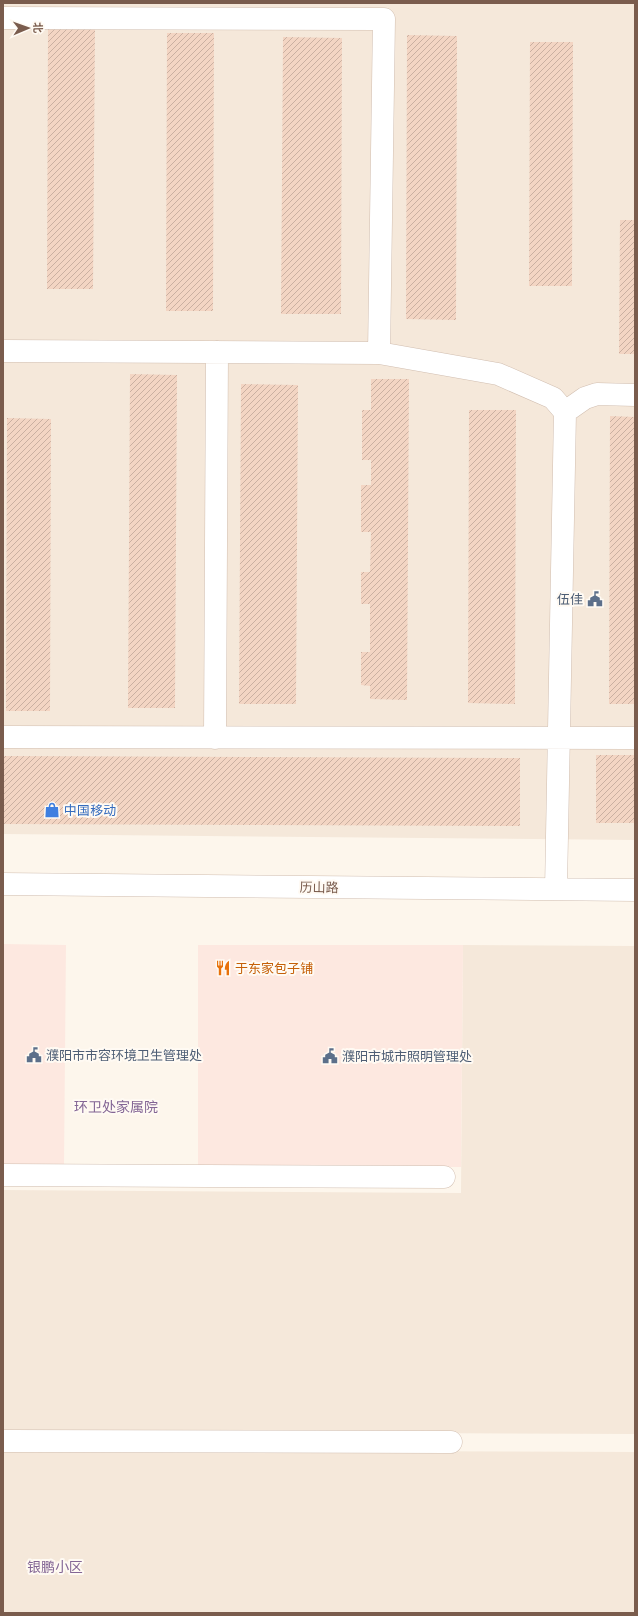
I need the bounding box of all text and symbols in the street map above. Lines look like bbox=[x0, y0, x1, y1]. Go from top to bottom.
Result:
north arrow bbox=[8, 8, 48, 48]
text: 北 bbox=[31, 22, 45, 33]
public building icon: 伍佳 bbox=[586, 590, 604, 608]
place label: 伍佳 bbox=[557, 591, 583, 607]
shop icon: 中国移动 bbox=[43, 801, 61, 819]
place label: 中国移动 bbox=[64, 802, 116, 818]
street label: 历山路 bbox=[299, 879, 339, 895]
restaurant icon: 于东家包子铺 bbox=[214, 959, 232, 977]
place label: 于东家包子铺 bbox=[235, 960, 313, 976]
public building icon: 濮阳市市容环境卫生管理处 bbox=[25, 1046, 43, 1064]
place label: 濮阳市市容环境卫生管理处 bbox=[46, 1047, 202, 1063]
public building icon: 濮阳市城市照明管理处 bbox=[321, 1047, 339, 1065]
place label: 濮阳市城市照明管理处 bbox=[342, 1048, 472, 1064]
district label: 环卫处家属院 bbox=[74, 1098, 158, 1116]
district label: 银鹏小区 bbox=[27, 1558, 83, 1576]

